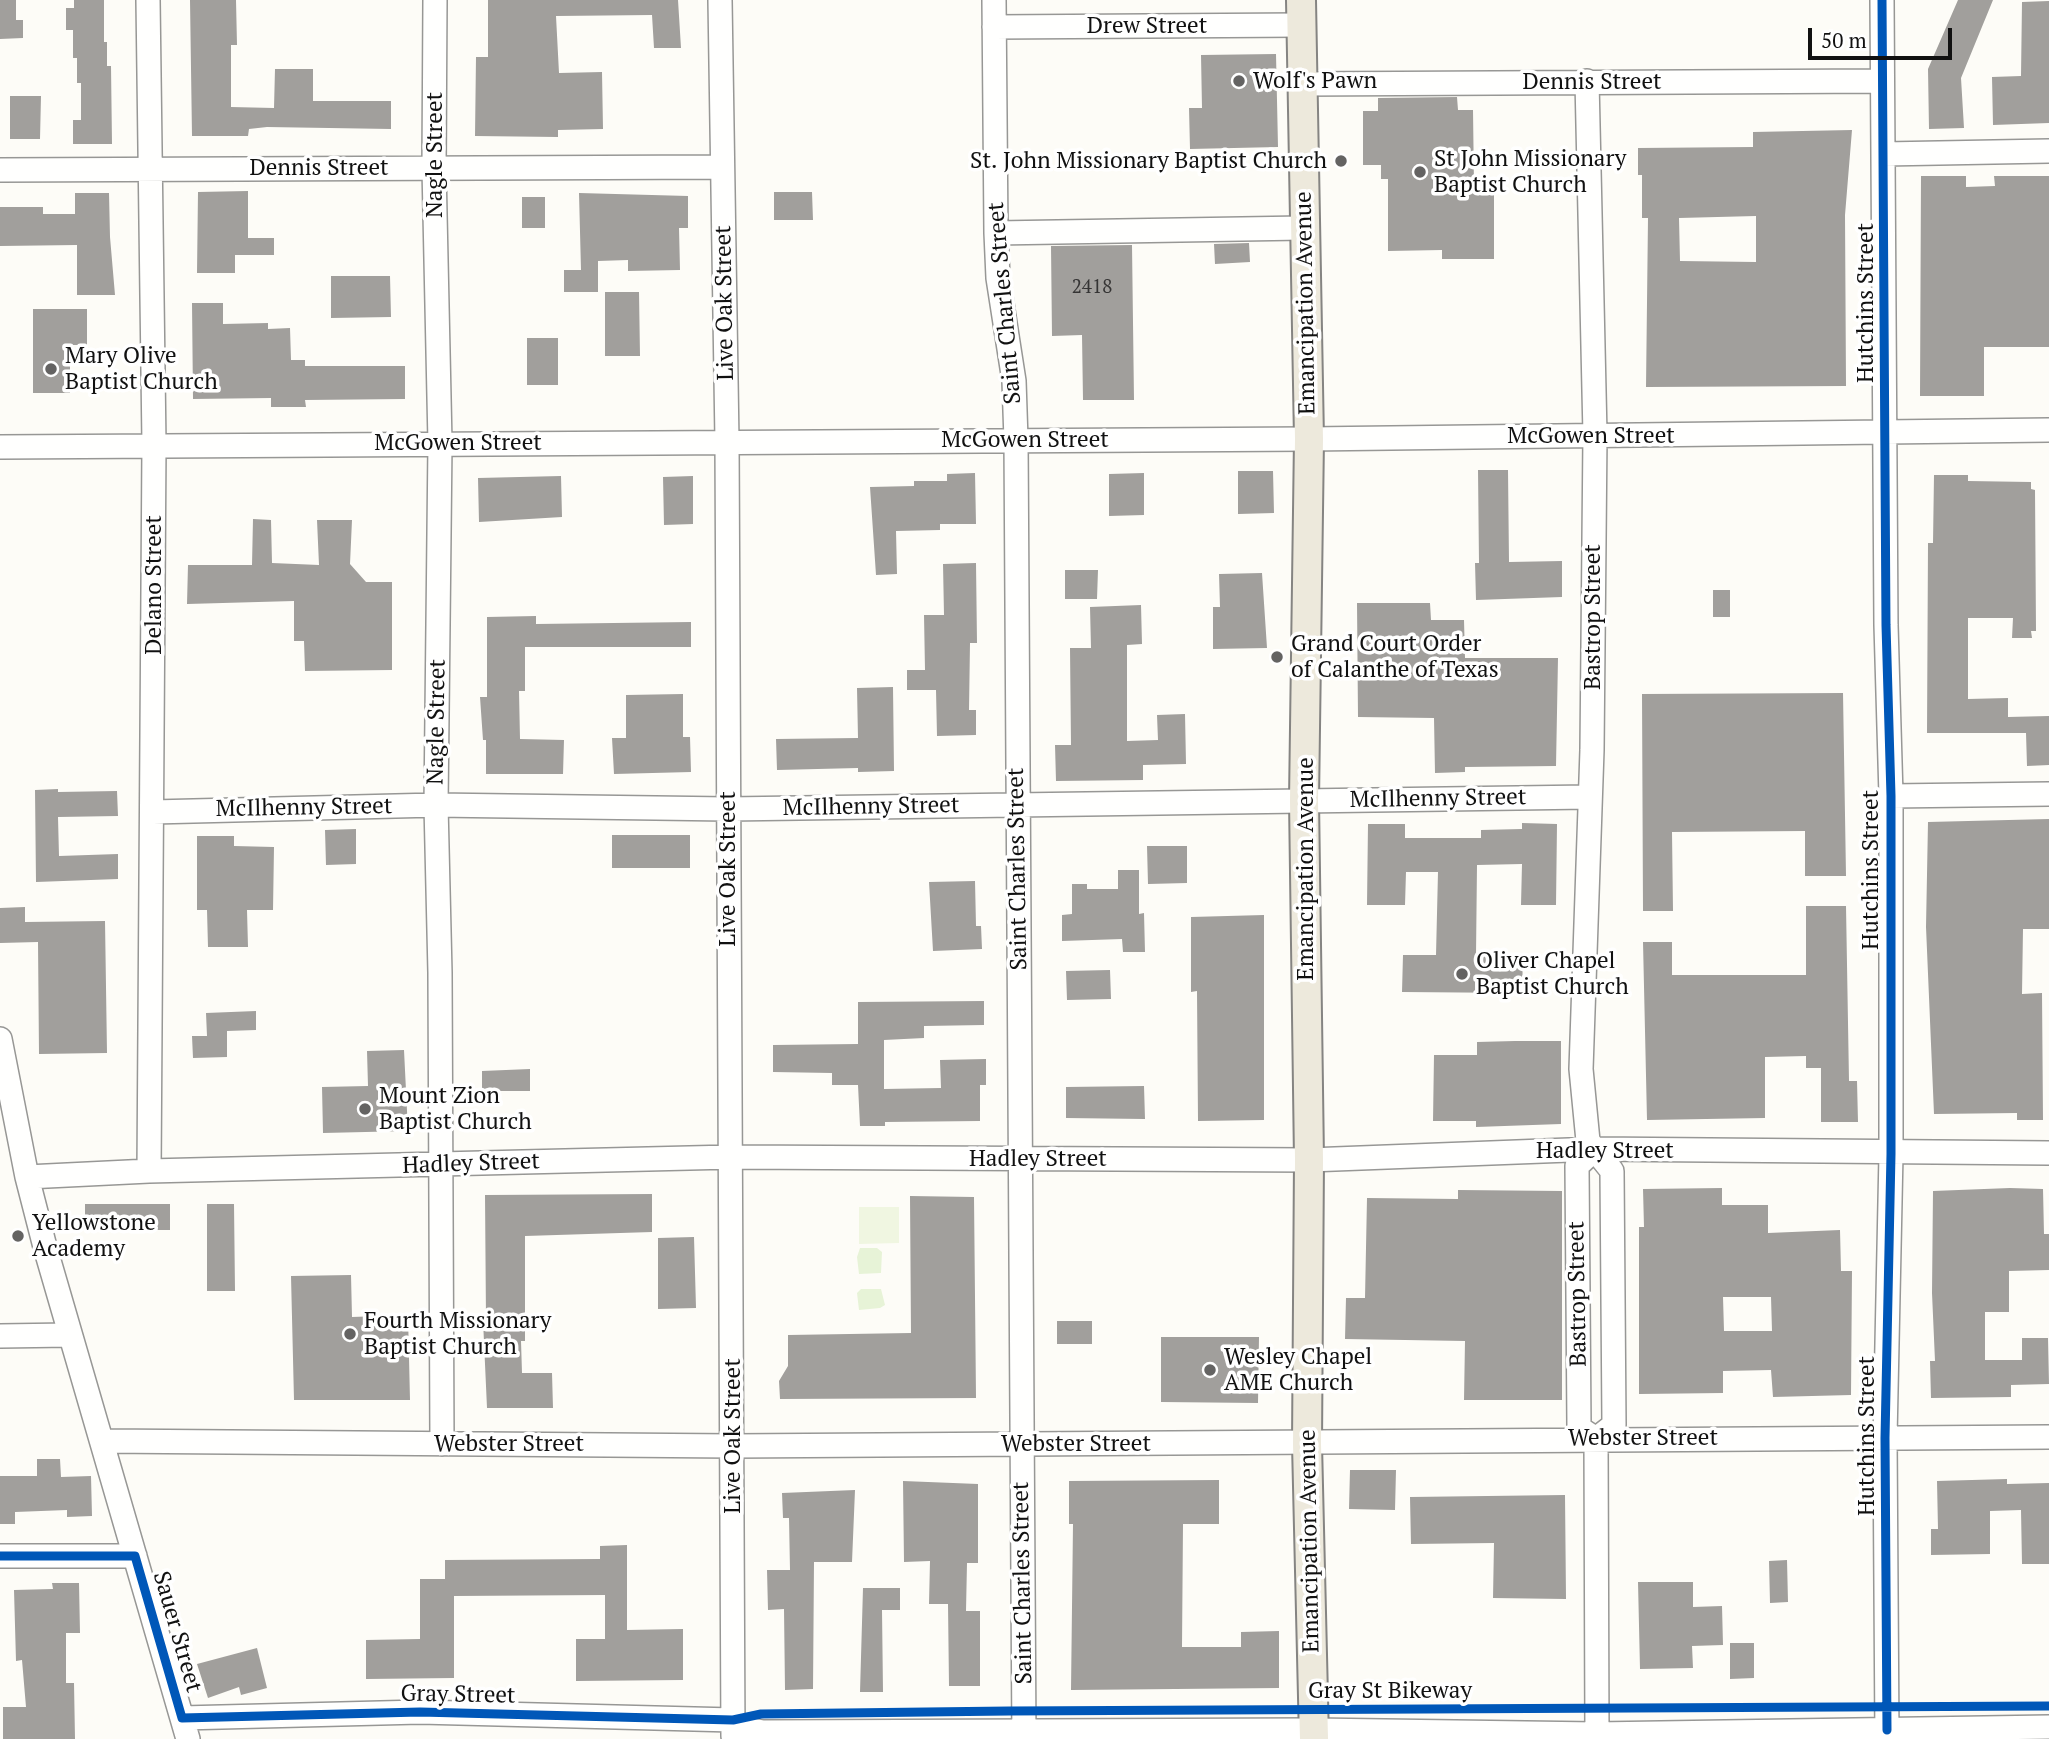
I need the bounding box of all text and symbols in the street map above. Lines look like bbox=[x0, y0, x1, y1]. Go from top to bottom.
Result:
street label: Drew Street bbox=[1087, 12, 1207, 40]
scale bar bbox=[1811, 14, 1954, 58]
text: 50 m bbox=[1821, 26, 1867, 54]
place label: Wolf's Pawn bbox=[1253, 67, 1377, 95]
street label: Dennis Street bbox=[1522, 68, 1662, 96]
marker: Wolf's Pawn bbox=[1231, 73, 1247, 89]
street label: Nagle Street bbox=[421, 92, 449, 218]
place label: St John Missionary Baptist Church bbox=[1434, 145, 1626, 199]
place label: St. John Missionary Baptist Church bbox=[970, 147, 1327, 175]
marker: St. John Missionary Baptist Church bbox=[1333, 153, 1349, 169]
street label: Dennis Street bbox=[249, 154, 389, 182]
marker: St John Missionary Baptist Church bbox=[1412, 164, 1428, 180]
street label: Emancipation Avenue bbox=[1290, 191, 1322, 415]
street label: Saint Charles Street bbox=[982, 201, 1028, 405]
street label: Hutchins Street bbox=[1852, 223, 1880, 383]
street label: Live Oak Street bbox=[710, 225, 740, 381]
house number: 2418 bbox=[1072, 277, 1112, 299]
place label: Mary Olive Baptist Church bbox=[65, 342, 218, 396]
marker: Mary Olive Baptist Church bbox=[43, 361, 59, 377]
street label: McGowen Street bbox=[1507, 422, 1675, 450]
street label: McGowen Street bbox=[941, 426, 1109, 454]
street label: McGowen Street bbox=[374, 429, 542, 457]
street label: Delano Street bbox=[140, 515, 168, 655]
street label: Bastrop Street bbox=[1579, 544, 1607, 690]
place label: Grand Court Order of Calanthe of Texas bbox=[1291, 630, 1499, 684]
marker: Grand Court Order of Calanthe of Texas bbox=[1269, 649, 1285, 665]
street label: Nagle Street bbox=[422, 659, 452, 785]
street label: Emancipation Avenue bbox=[1292, 757, 1320, 981]
street label: Saint Charles Street bbox=[1002, 767, 1034, 971]
street label: McIlhenny Street bbox=[1349, 784, 1527, 814]
street label: Hutchins Street bbox=[1857, 790, 1885, 950]
street label: Live Oak Street bbox=[714, 791, 742, 947]
street label: McIlhenny Street bbox=[782, 792, 960, 822]
street label: McIlhenny Street bbox=[215, 793, 393, 823]
place label: Oliver Chapel Baptist Church bbox=[1476, 947, 1629, 1001]
marker: Oliver Chapel Baptist Church bbox=[1454, 966, 1470, 982]
place label: Mount Zion Baptist Church bbox=[379, 1082, 532, 1136]
marker: Mount Zion Baptist Church bbox=[357, 1101, 373, 1117]
street label: Hadley Street bbox=[1536, 1137, 1674, 1165]
street label: Hadley Street bbox=[969, 1145, 1107, 1173]
street label: Hadley Street bbox=[402, 1148, 540, 1180]
place label: Yellowstone Academy bbox=[32, 1209, 156, 1263]
street label: Bastrop Street bbox=[1563, 1221, 1593, 1367]
marker: Yellowstone Academy bbox=[10, 1228, 26, 1244]
place label: Fourth Missionary Baptist Church bbox=[364, 1307, 551, 1361]
marker: Fourth Missionary Baptist Church bbox=[342, 1326, 358, 1342]
place label: Wesley Chapel AME Church bbox=[1224, 1343, 1372, 1397]
street label: Hutchins Street bbox=[1853, 1356, 1881, 1516]
street label: Live Oak Street bbox=[719, 1358, 747, 1514]
marker: Wesley Chapel AME Church bbox=[1202, 1362, 1218, 1378]
street label: Webster Street bbox=[1568, 1424, 1718, 1452]
street label: Emancipation Avenue bbox=[1294, 1429, 1326, 1653]
street label: Webster Street bbox=[434, 1430, 584, 1458]
street label: Webster Street bbox=[1001, 1430, 1151, 1458]
street label: Saint Charles Street bbox=[1007, 1481, 1039, 1685]
street label: Sauer Street bbox=[147, 1568, 207, 1696]
street label: Gray St Bikeway bbox=[1308, 1677, 1472, 1705]
street label: Gray Street bbox=[400, 1680, 516, 1710]

